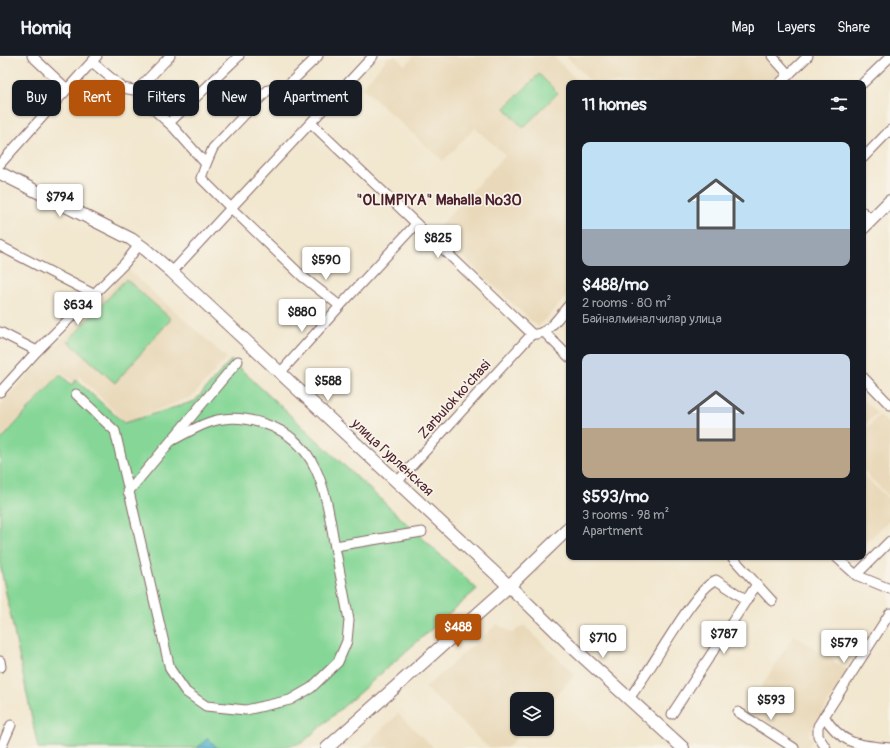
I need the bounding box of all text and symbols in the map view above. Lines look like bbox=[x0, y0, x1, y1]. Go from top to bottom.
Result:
text: Homiq bbox=[20, 16, 71, 40]
text: Map bbox=[732, 19, 755, 36]
text: Layers bbox=[777, 19, 815, 36]
text: Share bbox=[837, 19, 870, 36]
chip: Buy bbox=[12, 80, 61, 116]
chip: Rent bbox=[69, 80, 125, 116]
chip: Filters bbox=[133, 80, 199, 116]
chip: New bbox=[207, 80, 261, 116]
chip: Apartment bbox=[269, 80, 362, 116]
icon: filters bbox=[828, 93, 850, 115]
text: 11 homes bbox=[582, 94, 647, 115]
icon: home bbox=[680, 168, 752, 240]
pin: $794 bbox=[36, 184, 84, 218]
text: $794 bbox=[46, 189, 74, 205]
district label: "OLIMPIYA" Mahalla №30 bbox=[356, 191, 522, 210]
pin: $825 bbox=[414, 225, 462, 259]
text: $825 bbox=[424, 230, 452, 246]
pin: $590 bbox=[302, 247, 350, 281]
text: $590 bbox=[311, 252, 341, 268]
text: $488/mo bbox=[582, 274, 649, 295]
pin: $634 bbox=[54, 292, 102, 326]
text: 2 rooms · 80 m² bbox=[582, 295, 671, 311]
text: $634 bbox=[63, 297, 93, 313]
pin: $880 bbox=[278, 299, 326, 333]
text: $880 bbox=[287, 304, 317, 320]
text: Байналминалчилар улица bbox=[582, 311, 722, 327]
street label: Zarbulok ko'chasi bbox=[415, 356, 494, 442]
pin: $588 bbox=[304, 368, 352, 402]
text: $588 bbox=[314, 373, 342, 389]
icon: home bbox=[680, 380, 752, 452]
street label: улица Гурленская bbox=[347, 414, 437, 500]
text: $593/mo bbox=[582, 486, 649, 507]
text: 3 rooms · 98 m² bbox=[582, 507, 669, 523]
text: Apartment bbox=[582, 523, 643, 539]
pin: $488 bbox=[434, 614, 482, 648]
text: $488 bbox=[444, 619, 472, 635]
pin: $787 bbox=[700, 621, 748, 655]
pin: $710 bbox=[579, 625, 627, 659]
text: $787 bbox=[710, 626, 738, 642]
text: $710 bbox=[589, 630, 617, 646]
pin: $579 bbox=[820, 630, 868, 664]
text: $579 bbox=[830, 635, 858, 651]
pin: $593 bbox=[747, 687, 795, 721]
map controls bbox=[510, 692, 554, 736]
button: layers bbox=[510, 692, 554, 736]
text: $593 bbox=[757, 692, 785, 708]

